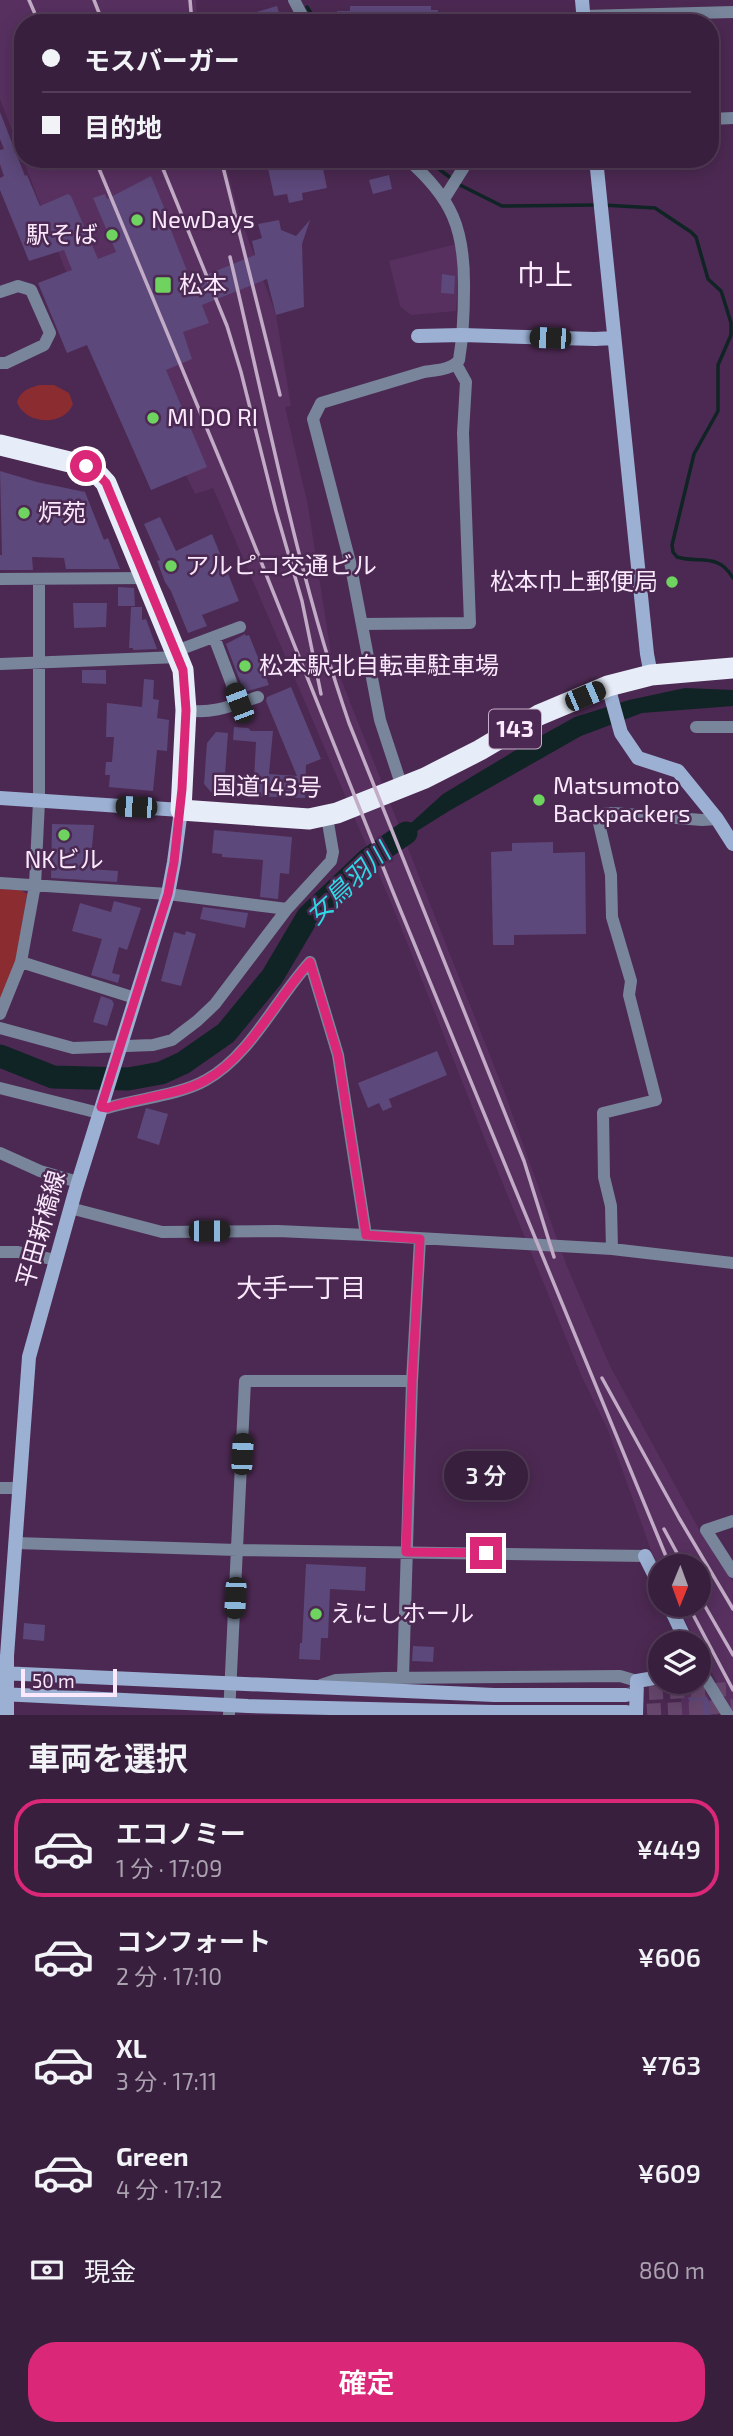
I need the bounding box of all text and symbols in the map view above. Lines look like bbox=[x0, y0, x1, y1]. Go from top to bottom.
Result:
text: モスバーガー bbox=[84, 44, 240, 75]
text: 目的地 bbox=[84, 111, 162, 142]
place label: NewDays bbox=[151, 204, 255, 233]
marker: NewDays bbox=[129, 212, 145, 228]
place label: 駅そば bbox=[26, 219, 98, 248]
marker: 駅そば bbox=[104, 227, 120, 243]
district label: 巾上 bbox=[517, 257, 573, 291]
place label: 松本 bbox=[179, 269, 227, 298]
marker: 松本 bbox=[153, 275, 173, 295]
car bbox=[529, 327, 572, 349]
place label: MI DO RI bbox=[167, 402, 258, 431]
marker: MI DO RI bbox=[145, 410, 161, 426]
route start bbox=[70, 450, 102, 482]
place label: 炉苑 bbox=[38, 497, 86, 526]
marker: 炉苑 bbox=[16, 505, 32, 521]
place label: アルピコ交通ビル bbox=[185, 550, 377, 579]
marker: アルピコ交通ビル bbox=[163, 558, 179, 574]
place label: 松本巾上郵便局 bbox=[490, 566, 658, 595]
marker: 松本巾上郵便局 bbox=[664, 574, 680, 590]
place label: 松本駅北自転車駐車場 bbox=[259, 650, 499, 679]
marker: 松本駅北自転車駐車場 bbox=[237, 658, 253, 674]
car bbox=[562, 678, 609, 714]
car bbox=[222, 680, 257, 726]
road number: 143 bbox=[489, 709, 541, 748]
street label: 国道143号 bbox=[212, 770, 322, 801]
place label: Matsumoto Backpackers bbox=[553, 770, 690, 827]
marker: Matsumoto Backpackers bbox=[531, 792, 547, 808]
car bbox=[115, 795, 158, 819]
marker: NKビル bbox=[56, 827, 72, 843]
water label: 女鳥羽川 bbox=[298, 834, 398, 930]
place label: NKビル bbox=[24, 844, 104, 873]
street label: 平田新橋線 bbox=[9, 1167, 70, 1290]
car bbox=[189, 1221, 231, 1242]
district label: 大手一丁目 bbox=[236, 1271, 366, 1302]
car bbox=[231, 1432, 254, 1476]
callout: 3 分 bbox=[444, 1452, 528, 1500]
text: 3 分 bbox=[466, 1461, 506, 1489]
route end bbox=[470, 1537, 502, 1569]
north arrow bbox=[648, 1554, 710, 1617]
map controls bbox=[648, 1554, 711, 1694]
car bbox=[224, 1576, 247, 1620]
place label: えにしホール bbox=[330, 1598, 474, 1627]
marker: えにしホール bbox=[308, 1606, 324, 1622]
button: layers bbox=[648, 1631, 711, 1694]
scale bar bbox=[21, 1666, 117, 1698]
text: 50 m bbox=[32, 1669, 75, 1692]
text: 車両を選択 bbox=[28, 1738, 188, 1776]
icon: car bbox=[32, 1817, 95, 1880]
text: エコノミー bbox=[116, 1817, 246, 1848]
text: ¥449 bbox=[636, 1833, 701, 1864]
text: 1 分 · 17:09 bbox=[116, 1854, 222, 1882]
icon: car bbox=[32, 1925, 95, 1988]
text: コンフォート bbox=[116, 1925, 271, 1956]
text: ¥606 bbox=[638, 1941, 701, 1972]
text: 2 分 · 17:10 bbox=[116, 1962, 222, 1990]
text: XL bbox=[116, 2032, 147, 2063]
icon: car bbox=[32, 2033, 95, 2096]
text: ¥763 bbox=[641, 2049, 701, 2080]
text: 3 分 · 17:11 bbox=[116, 2067, 217, 2095]
text: Green bbox=[116, 2140, 189, 2171]
icon: car bbox=[32, 2141, 95, 2204]
text: ¥609 bbox=[638, 2157, 701, 2188]
text: 4 分 · 17:12 bbox=[116, 2175, 222, 2203]
icon: cash bbox=[28, 2251, 66, 2289]
text: 現金 bbox=[84, 2255, 136, 2286]
text: 860 m bbox=[639, 2256, 705, 2284]
button: 確定 bbox=[28, 2342, 705, 2422]

